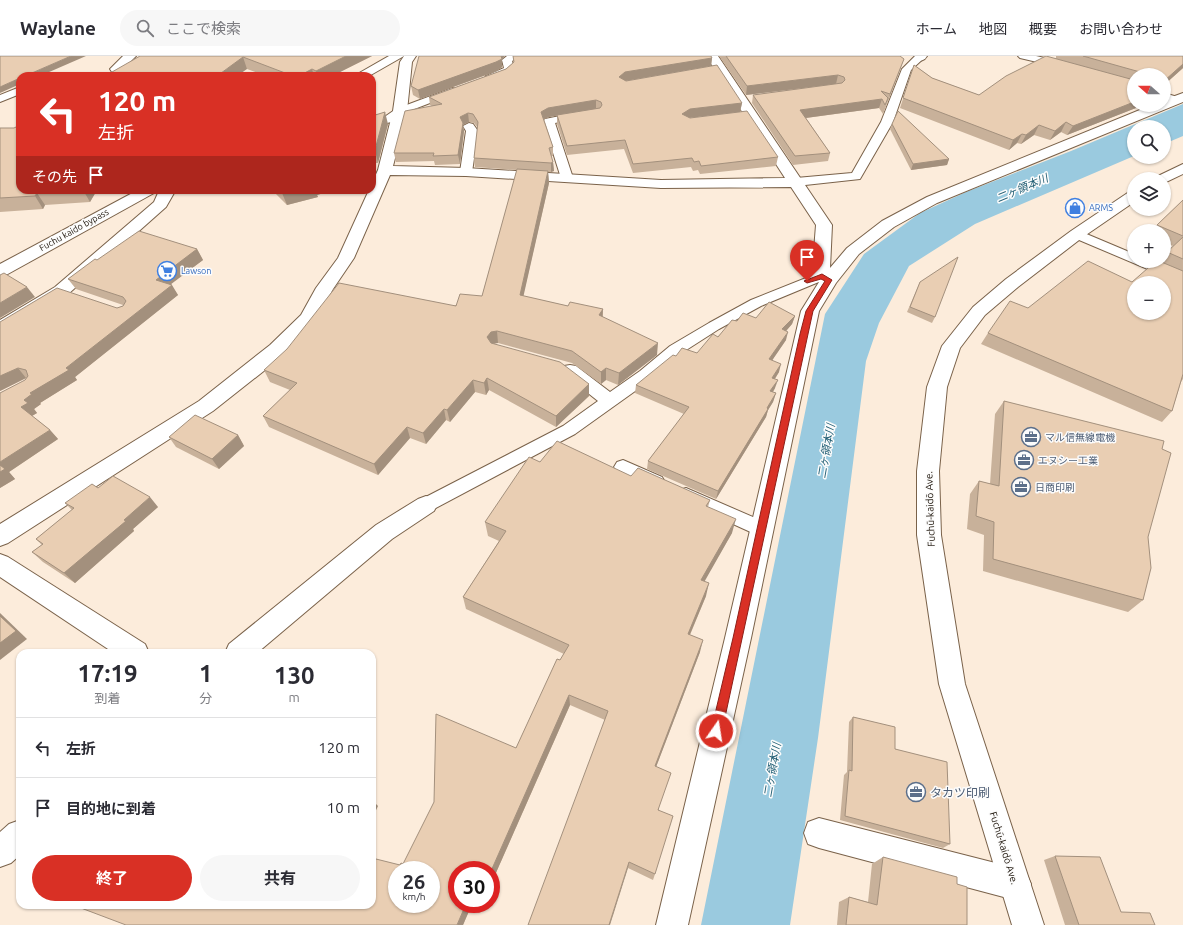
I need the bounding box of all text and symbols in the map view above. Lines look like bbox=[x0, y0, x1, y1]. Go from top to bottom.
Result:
search box bbox=[120, 10, 400, 46]
text: Waylane bbox=[20, 17, 96, 39]
icon: search bbox=[134, 17, 156, 39]
text: ここで検索 bbox=[166, 20, 241, 37]
text: ホーム bbox=[915, 21, 957, 37]
text: 地図 bbox=[979, 21, 1007, 37]
text: 概要 bbox=[1029, 21, 1057, 37]
text: お問い合わせ bbox=[1079, 21, 1163, 37]
north arrow bbox=[1127, 68, 1171, 112]
map controls bbox=[1127, 68, 1171, 320]
text: 120 m bbox=[98, 85, 176, 116]
icon: left bbox=[32, 88, 84, 140]
button: search bbox=[1127, 120, 1171, 164]
text: 左折 bbox=[98, 122, 134, 142]
icon: arrive bbox=[85, 164, 107, 186]
text: その先 bbox=[32, 168, 77, 185]
water label: 二ヶ領本川 bbox=[994, 171, 1051, 204]
button: layers bbox=[1127, 172, 1171, 216]
shop icon: ARMS bbox=[1064, 197, 1086, 219]
place label: ARMS bbox=[1089, 203, 1113, 213]
street label: Fuchu kaido bypass bbox=[38, 207, 110, 253]
button: + bbox=[1127, 224, 1171, 268]
pin bbox=[790, 240, 824, 281]
icon: arrive bbox=[796, 246, 818, 268]
supermarket icon: Lawson bbox=[156, 260, 178, 282]
place label: Lawson bbox=[181, 266, 212, 276]
button: − bbox=[1127, 276, 1171, 320]
water label: 二ヶ領本川 bbox=[815, 422, 837, 479]
office icon: マル信無線電機 bbox=[1020, 426, 1042, 448]
place label: マル信無線電機 bbox=[1045, 432, 1115, 443]
office icon: エヌシー工業 bbox=[1013, 449, 1035, 471]
place label: エヌシー工業 bbox=[1038, 455, 1098, 466]
street label: Fuchū-kaidō Ave. bbox=[923, 471, 937, 547]
office icon: 日商印刷 bbox=[1010, 476, 1032, 498]
place label: 日商印刷 bbox=[1035, 482, 1075, 493]
text: 17:19 bbox=[77, 660, 138, 687]
text: 1 bbox=[199, 660, 212, 687]
text: 130 bbox=[274, 662, 315, 689]
text: m bbox=[289, 690, 300, 704]
text: 到着 bbox=[94, 691, 120, 705]
text: 分 bbox=[199, 691, 212, 705]
position arrow bbox=[695, 710, 737, 752]
icon: left bbox=[32, 737, 54, 759]
text: 120 m bbox=[318, 739, 360, 756]
text: 左折 bbox=[66, 740, 96, 757]
water label: 二ヶ領本川 bbox=[761, 741, 783, 798]
office icon: タカツ印刷 bbox=[905, 781, 927, 803]
place label: タカツ印刷 bbox=[930, 786, 990, 799]
icon: arrive bbox=[32, 797, 54, 819]
text: 10 m bbox=[327, 799, 360, 816]
text: 目的地に到着 bbox=[66, 800, 156, 817]
street label: Fuchū-kaidō Ave. bbox=[988, 810, 1020, 886]
button: 終了 bbox=[32, 855, 192, 901]
button: 共有 bbox=[200, 855, 360, 901]
speed limit sign: 30 bbox=[448, 861, 500, 913]
text: 26 bbox=[403, 870, 425, 893]
text: km/h bbox=[402, 891, 426, 902]

